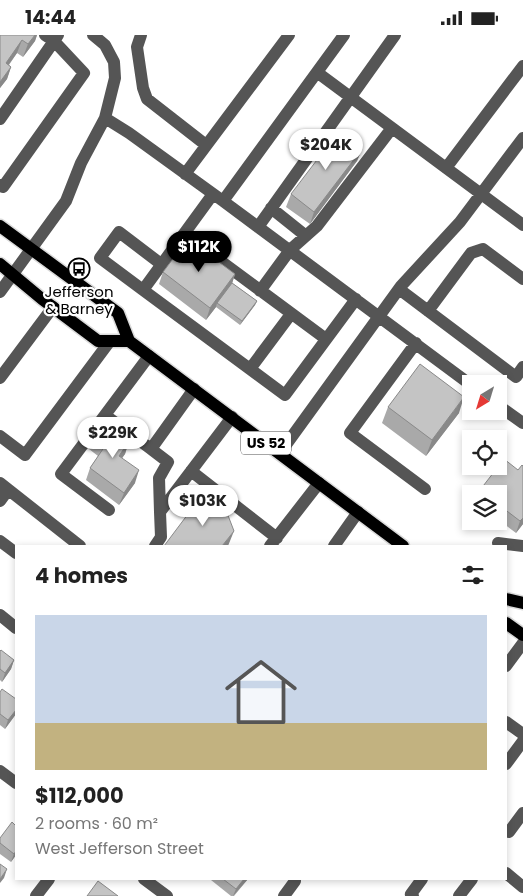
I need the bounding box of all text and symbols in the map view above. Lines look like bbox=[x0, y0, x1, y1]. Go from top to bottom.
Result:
text: 14:44 bbox=[25, 4, 76, 31]
pin: $204K bbox=[291, 129, 361, 171]
text: $204K bbox=[300, 133, 352, 156]
pin: $112K bbox=[164, 231, 234, 273]
text: $112K bbox=[178, 235, 220, 258]
bus stop icon: Jefferson & Barney bbox=[67, 257, 91, 281]
place label: Jefferson & Barney bbox=[44, 281, 114, 319]
north arrow bbox=[462, 375, 508, 420]
map controls bbox=[462, 375, 507, 530]
pin: $229K bbox=[78, 417, 148, 459]
text: $229K bbox=[88, 421, 138, 444]
button: locate bbox=[462, 430, 507, 475]
road number: US 52 bbox=[241, 431, 291, 454]
pin: $103K bbox=[168, 485, 238, 527]
button: layers bbox=[462, 485, 507, 530]
text: $103K bbox=[179, 489, 227, 512]
text: 4 homes bbox=[35, 561, 128, 590]
icon: filters bbox=[459, 561, 487, 589]
icon: home bbox=[216, 647, 306, 737]
text: $112,000 bbox=[35, 781, 124, 810]
text: 2 rooms · 60 m² bbox=[35, 812, 158, 835]
text: West Jefferson Street bbox=[35, 837, 204, 860]

